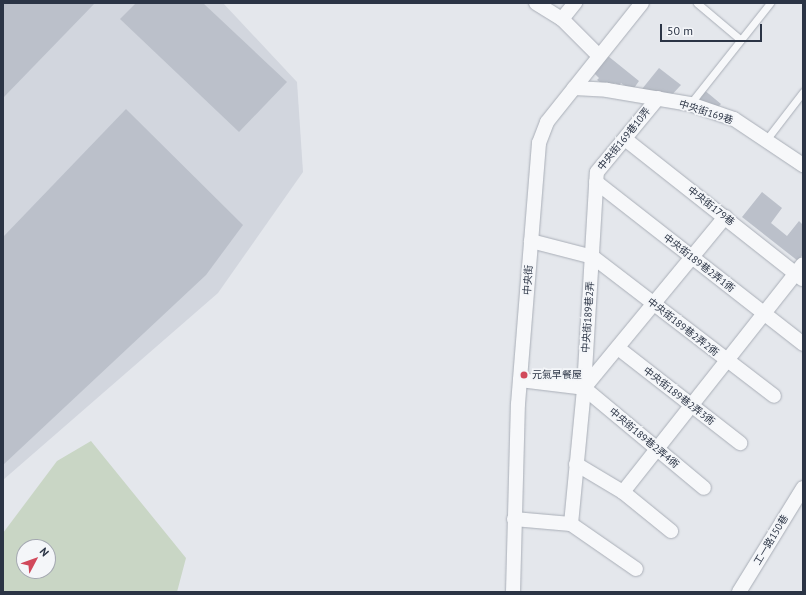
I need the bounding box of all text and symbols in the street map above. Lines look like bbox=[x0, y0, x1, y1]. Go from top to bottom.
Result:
scale bar bbox=[662, 16, 764, 42]
text: 50 m bbox=[667, 23, 693, 38]
street label: 中央街169巷 bbox=[677, 98, 735, 126]
street label: 中央街169巷10弄 bbox=[595, 105, 653, 173]
street label: 中央街179巷 bbox=[685, 184, 737, 228]
street label: 中央街189巷2弄1衖 bbox=[661, 231, 737, 295]
street label: 中央街 bbox=[521, 265, 535, 295]
street label: 中央街189巷2弄 bbox=[580, 281, 596, 353]
street label: 中央街189巷2弄2衖 bbox=[645, 295, 721, 359]
street label: 中央街189巷2弄3衖 bbox=[641, 364, 717, 428]
place label: 元氣早餐屋 bbox=[532, 369, 582, 381]
marker: 元氣早餐屋 bbox=[519, 370, 529, 380]
street label: 中央街189巷2弄4衖 bbox=[607, 405, 681, 471]
street label: 工一路150巷 bbox=[751, 513, 791, 567]
north arrow bbox=[16, 539, 56, 579]
text: N bbox=[37, 544, 52, 559]

